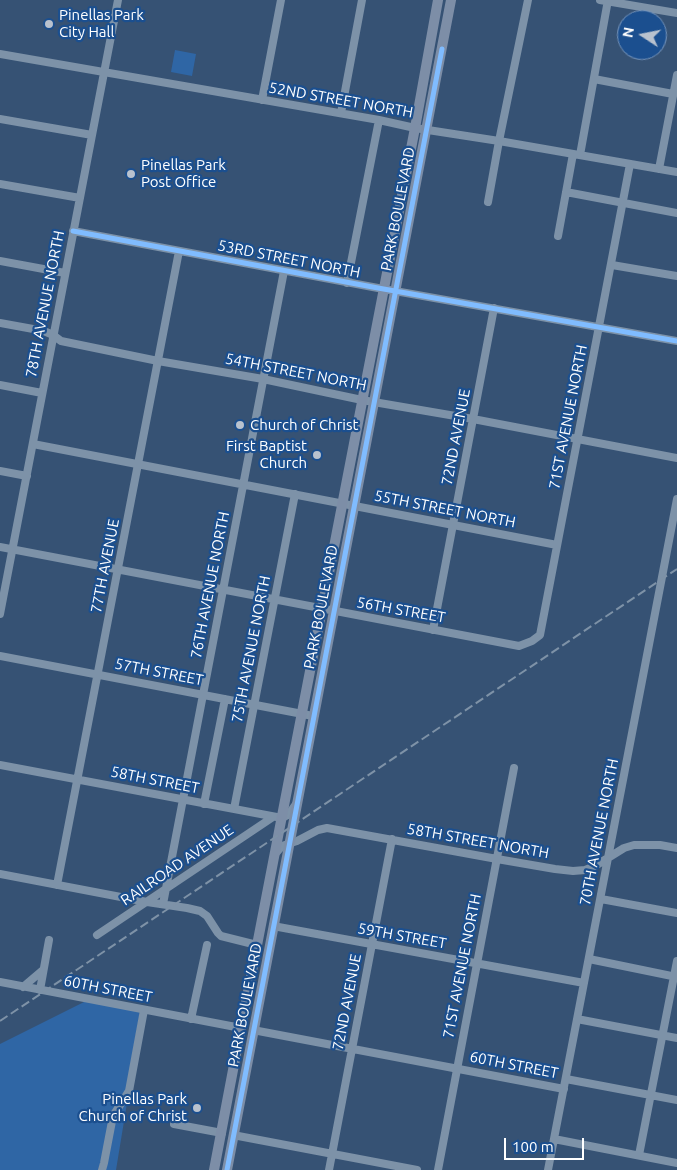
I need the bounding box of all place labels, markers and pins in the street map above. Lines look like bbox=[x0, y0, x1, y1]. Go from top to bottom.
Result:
place label: Pinellas Park City Hall bbox=[59, 6, 144, 41]
marker: Pinellas Park City Hall bbox=[43, 18, 55, 30]
place label: Pinellas Park Post Office bbox=[141, 156, 226, 191]
marker: Pinellas Park Post Office bbox=[125, 168, 137, 180]
place label: Church of Christ bbox=[250, 416, 358, 434]
marker: Church of Christ bbox=[234, 419, 246, 431]
place label: First Baptist Church bbox=[226, 437, 307, 472]
marker: First Baptist Church bbox=[311, 449, 323, 461]
place label: Pinellas Park Church of Christ bbox=[79, 1090, 187, 1125]
marker: Pinellas Park Church of Christ bbox=[191, 1102, 203, 1114]

